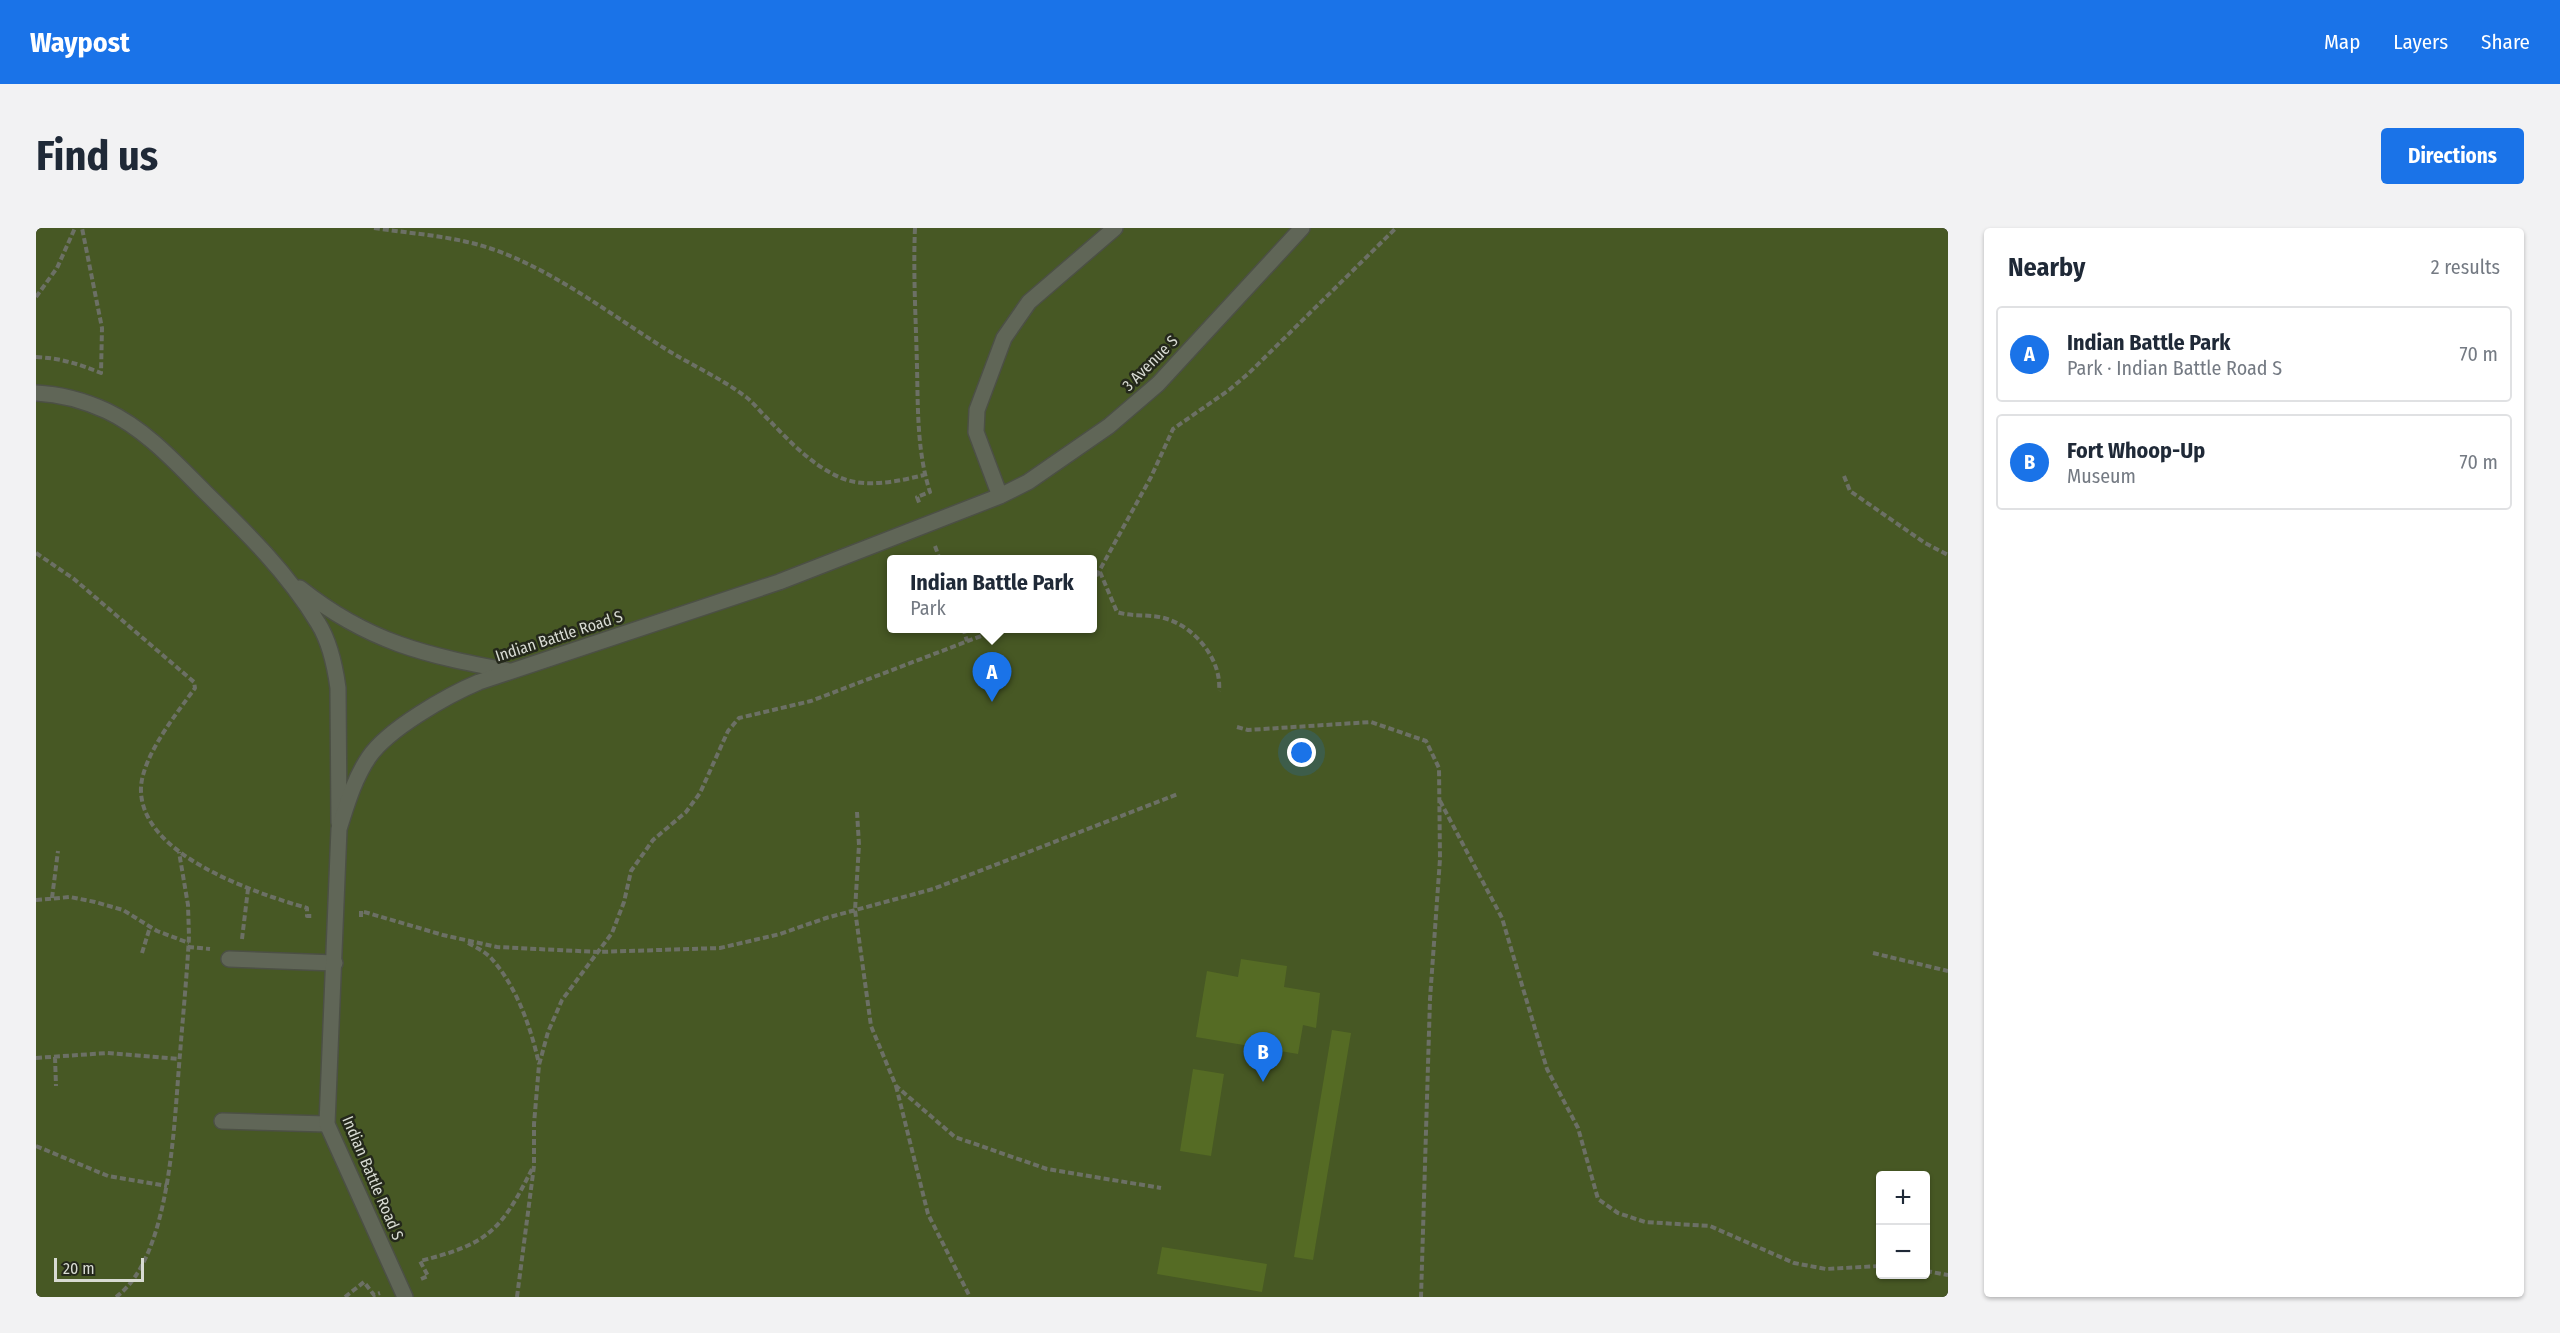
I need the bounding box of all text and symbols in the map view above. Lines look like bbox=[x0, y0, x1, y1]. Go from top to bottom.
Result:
text: Waypost bbox=[30, 26, 130, 59]
text: Map bbox=[2324, 29, 2360, 55]
text: Layers bbox=[2393, 29, 2448, 55]
text: Share bbox=[2481, 29, 2530, 55]
button: Directions bbox=[2381, 128, 2524, 184]
text: Find us bbox=[36, 131, 158, 181]
text: Nearby bbox=[2008, 252, 2085, 283]
text: 2 results bbox=[2431, 255, 2500, 279]
text: Indian Battle Park bbox=[2067, 329, 2230, 356]
street label: 3 Avenue S bbox=[1118, 331, 1182, 395]
text: A bbox=[2024, 342, 2035, 366]
text: 70 m bbox=[2460, 342, 2498, 366]
text: Park · Indian Battle Road S bbox=[2067, 356, 2282, 380]
text: Fort Whoop-Up bbox=[2067, 437, 2205, 464]
text: B bbox=[2024, 450, 2035, 474]
text: 70 m bbox=[2460, 450, 2498, 474]
text: Museum bbox=[2067, 464, 2136, 488]
popup bbox=[887, 555, 1097, 633]
text: Indian Battle Park bbox=[910, 569, 1074, 596]
text: Park bbox=[910, 596, 946, 620]
street label: Indian Battle Road S bbox=[493, 606, 625, 666]
pin: A bbox=[972, 652, 1012, 702]
your location bbox=[1287, 738, 1316, 767]
pin: B bbox=[1244, 1032, 1282, 1082]
street label: Indian Battle Road S bbox=[338, 1113, 408, 1243]
map controls bbox=[1876, 1171, 1930, 1279]
button: + bbox=[1876, 1171, 1930, 1225]
button: − bbox=[1876, 1225, 1930, 1279]
scale bar bbox=[54, 1255, 144, 1282]
text: 20 m bbox=[63, 1259, 94, 1278]

